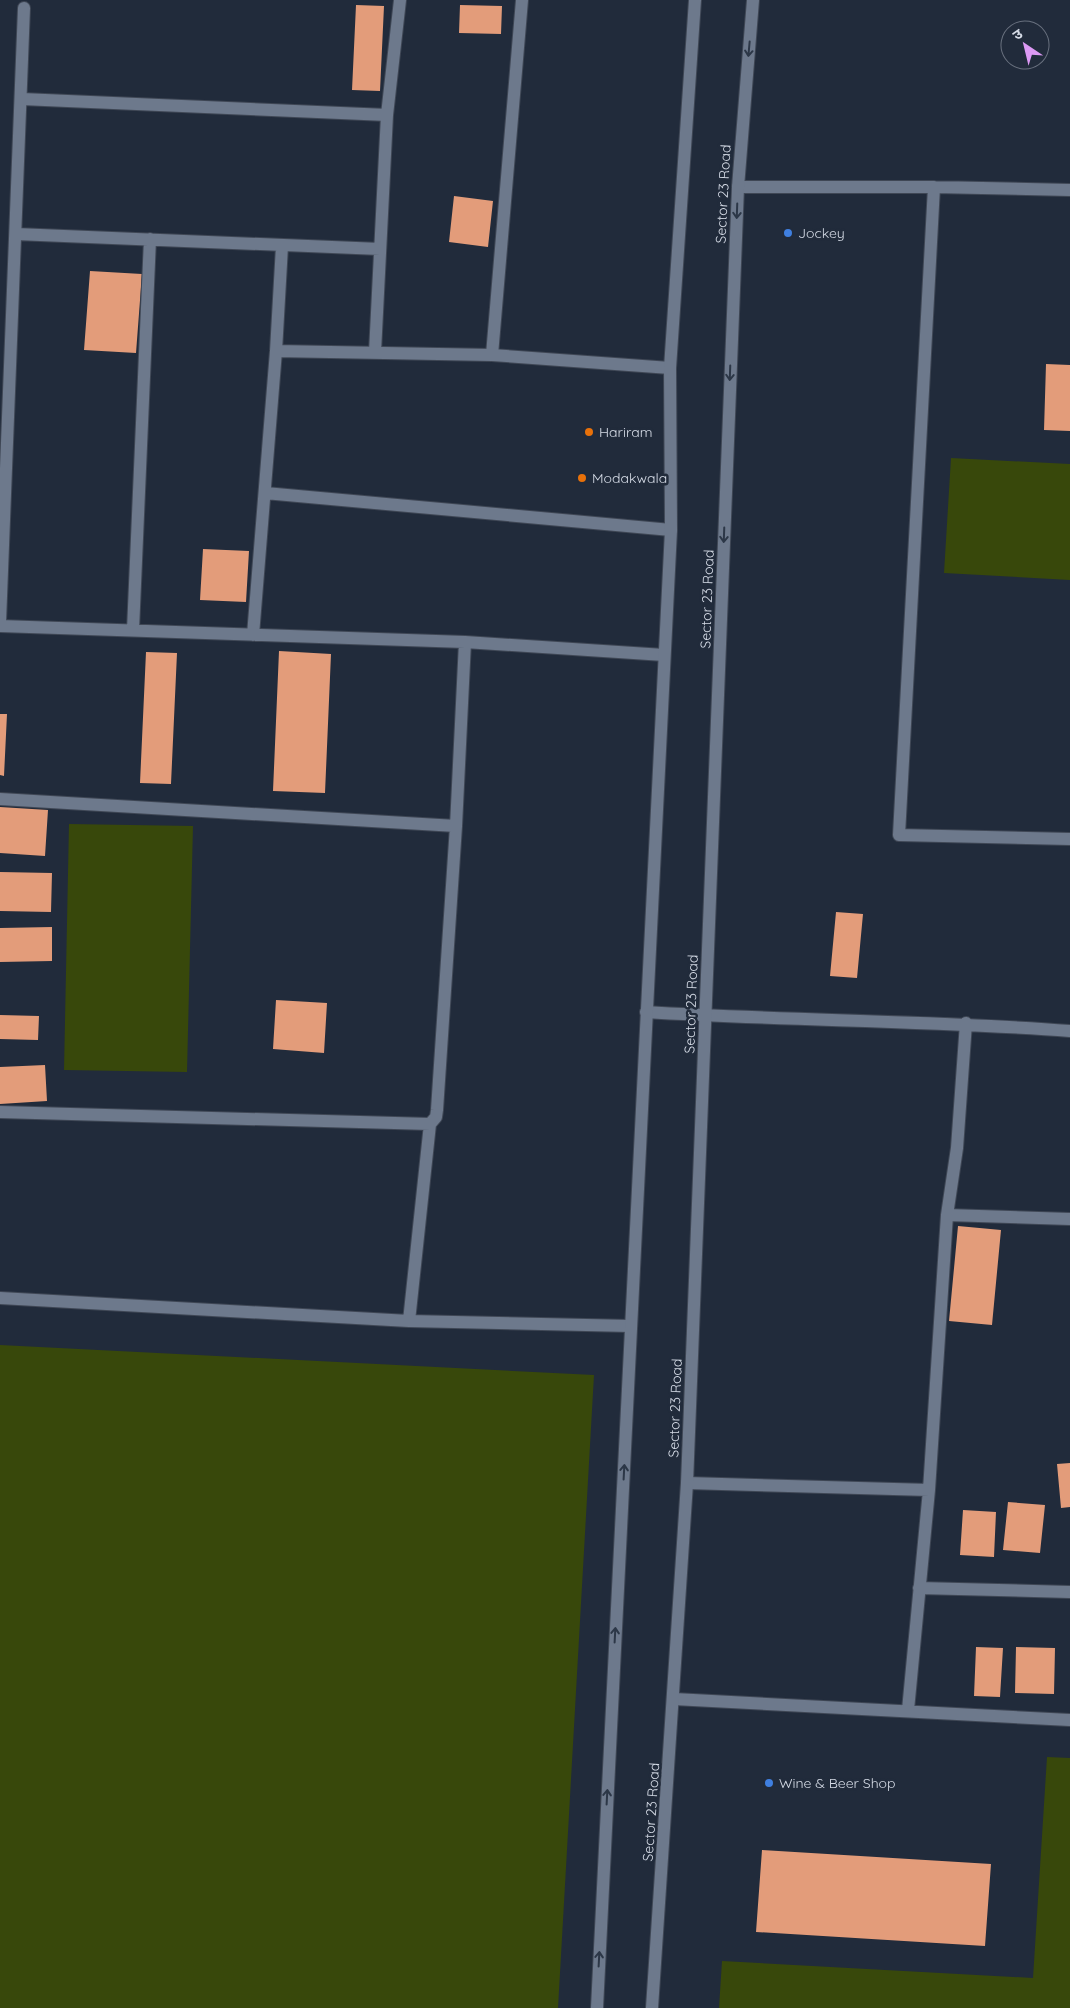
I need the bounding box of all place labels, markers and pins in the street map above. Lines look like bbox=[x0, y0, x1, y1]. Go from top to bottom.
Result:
place label: Jockey bbox=[798, 224, 845, 242]
marker: Jockey bbox=[782, 227, 794, 239]
place label: Hariram bbox=[599, 423, 652, 441]
marker: Hariram bbox=[583, 426, 595, 438]
place label: Modakwala bbox=[592, 469, 667, 487]
marker: Modakwala bbox=[576, 472, 588, 484]
place label: Wine & Beer Shop bbox=[779, 1774, 896, 1792]
marker: Wine & Beer Shop bbox=[763, 1777, 775, 1789]

